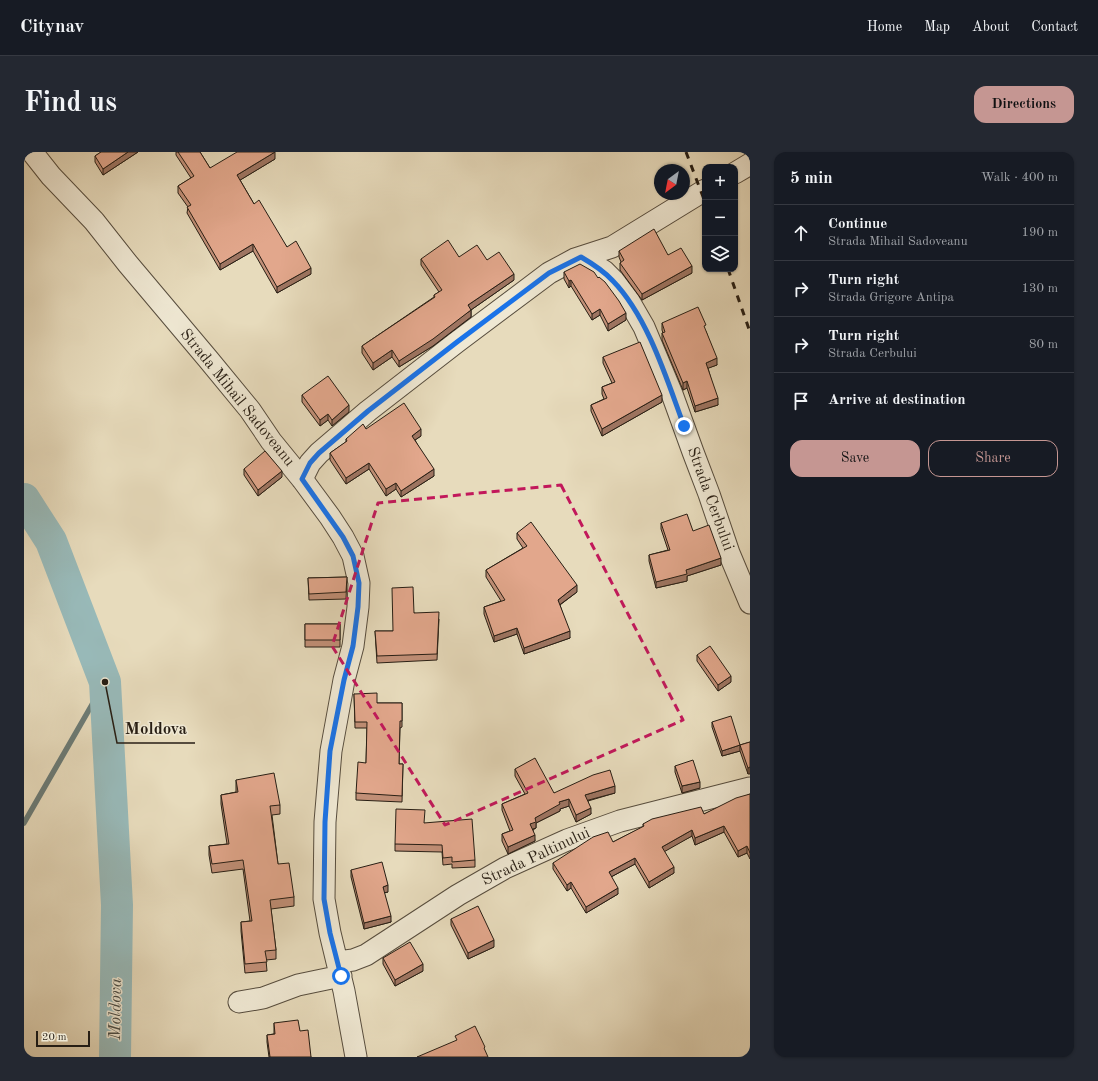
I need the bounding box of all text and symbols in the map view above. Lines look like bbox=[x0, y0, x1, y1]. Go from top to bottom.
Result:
text: Citynav bbox=[20, 18, 84, 37]
text: Home bbox=[867, 20, 902, 34]
text: Map bbox=[924, 20, 950, 34]
text: About bbox=[972, 20, 1009, 34]
text: Contact bbox=[1031, 20, 1078, 34]
button: Directions bbox=[974, 86, 1074, 123]
text: Find us bbox=[24, 90, 117, 118]
north arrow bbox=[654, 164, 690, 200]
map controls bbox=[702, 164, 738, 272]
button: + bbox=[702, 164, 738, 200]
text: 5 min bbox=[790, 170, 833, 187]
text: Walk · 400 m bbox=[981, 171, 1058, 184]
button: − bbox=[702, 200, 738, 236]
text: Continue bbox=[828, 217, 887, 232]
icon: ahead bbox=[790, 222, 812, 244]
text: 190 m bbox=[1021, 226, 1058, 239]
text: Strada Mihail Sadoveanu bbox=[828, 235, 968, 248]
button: layers bbox=[702, 236, 738, 272]
text: Turn right bbox=[828, 273, 899, 288]
icon: right bbox=[790, 278, 812, 300]
text: 130 m bbox=[1021, 282, 1058, 295]
text: Strada Grigore Antipa bbox=[828, 291, 954, 304]
street label: Strada Mihail Sadoveanu bbox=[177, 326, 298, 470]
text: Turn right bbox=[828, 329, 899, 344]
icon: right bbox=[790, 334, 812, 356]
text: 80 m bbox=[1029, 338, 1058, 351]
text: Strada Cerbului bbox=[828, 347, 917, 360]
icon: arrive bbox=[790, 390, 812, 412]
text: Arrive at destination bbox=[828, 393, 966, 408]
route end bbox=[675, 417, 693, 435]
button: Save bbox=[790, 440, 920, 477]
button: Share bbox=[928, 440, 1058, 477]
street label: Strada Cerbului bbox=[684, 445, 736, 553]
callout: Moldova bbox=[117, 714, 195, 743]
text: Moldova bbox=[125, 721, 188, 738]
street label: Strada Paltinului bbox=[479, 825, 593, 889]
route start bbox=[332, 967, 350, 985]
water label: Moldova bbox=[107, 978, 125, 1041]
scale bar bbox=[36, 1029, 90, 1048]
text: 20 m bbox=[42, 1032, 67, 1043]

